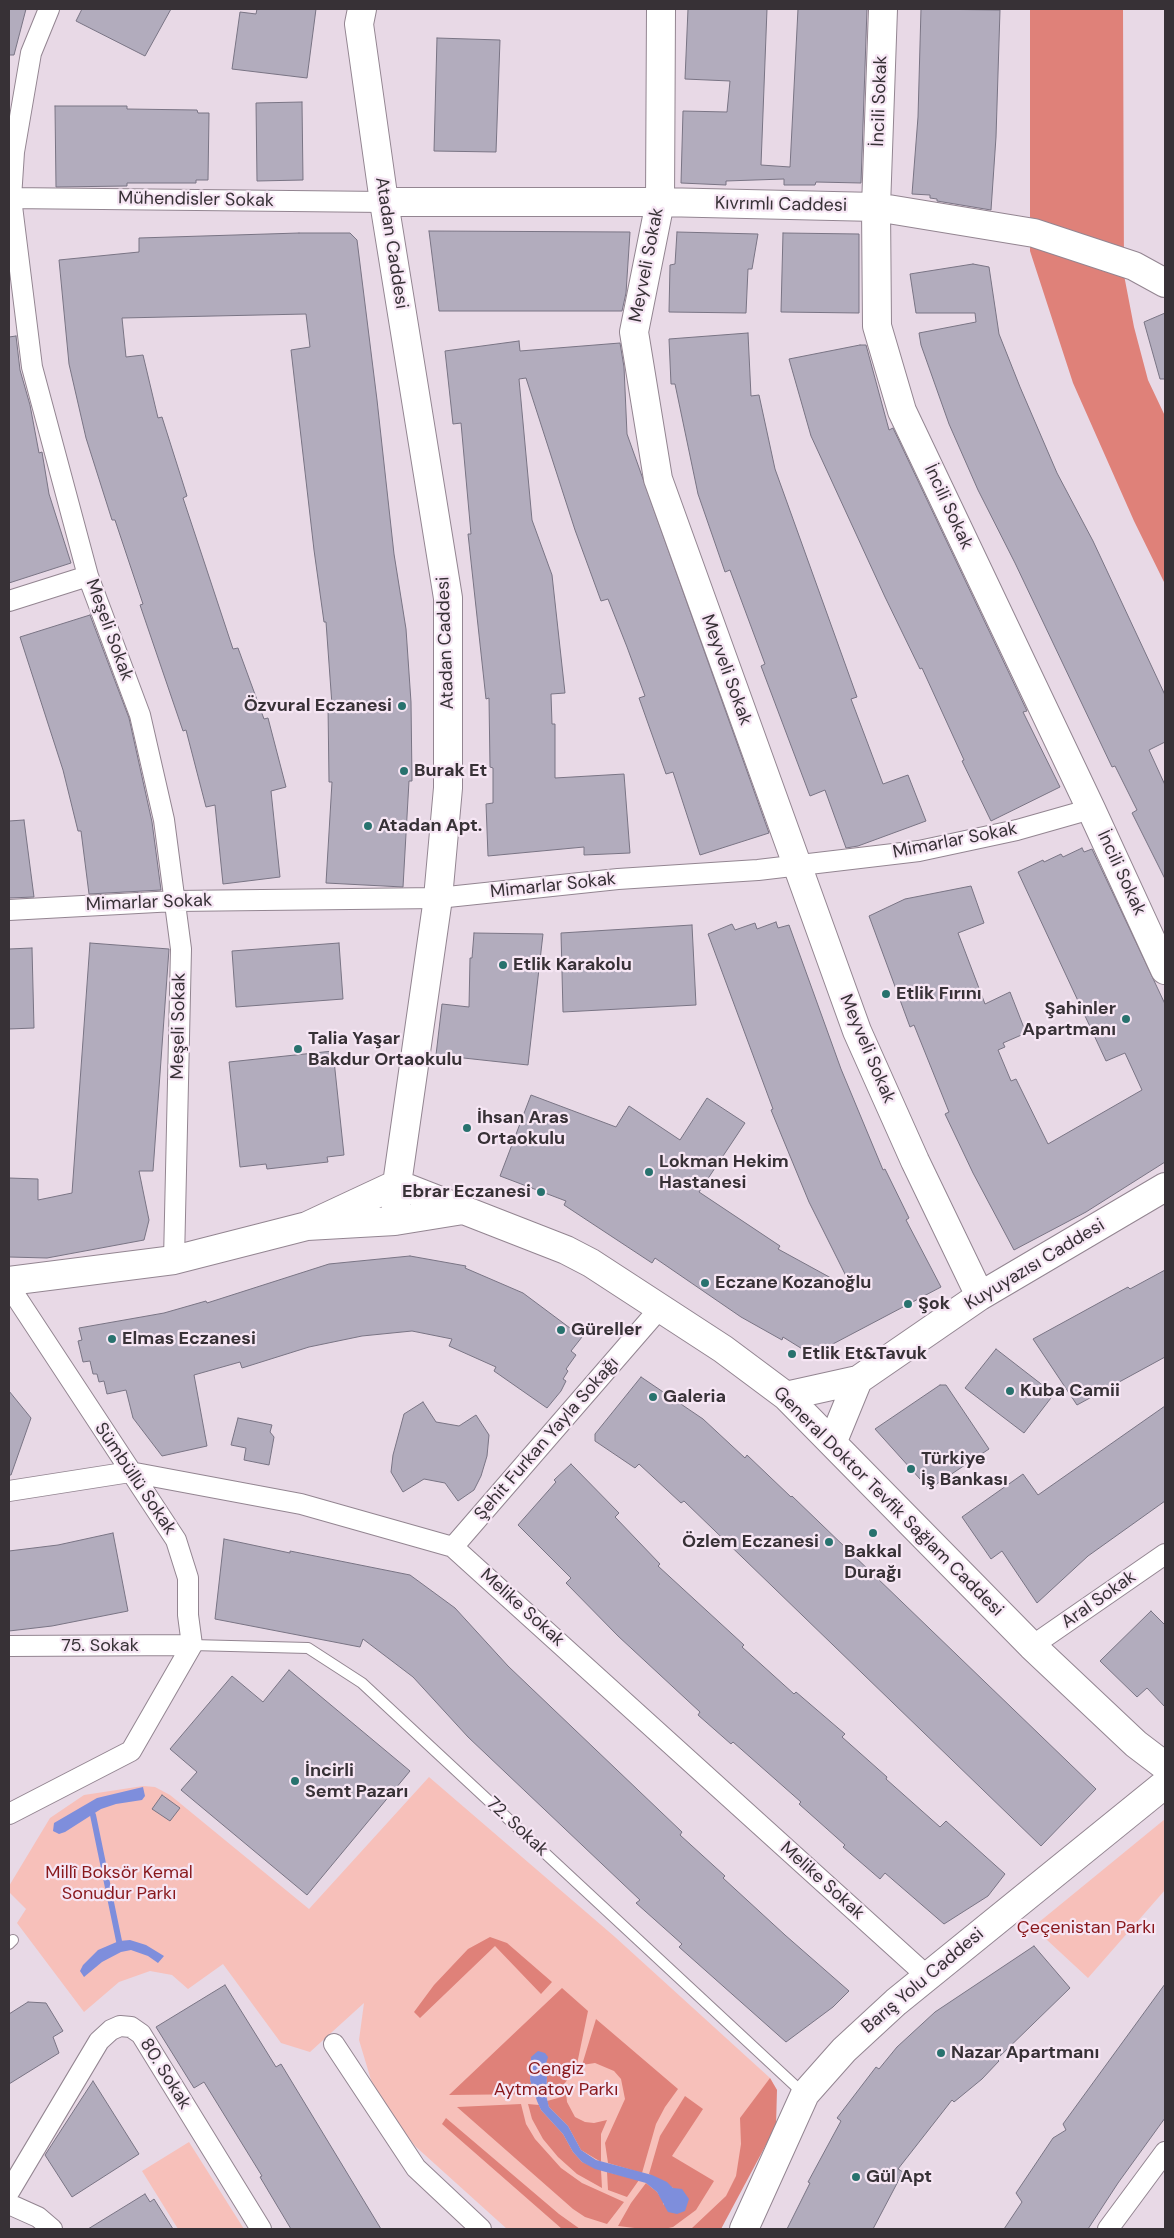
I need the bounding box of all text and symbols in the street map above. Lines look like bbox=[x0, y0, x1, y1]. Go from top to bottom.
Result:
street label: İncili Sokak bbox=[868, 55, 892, 147]
street label: Atadan Caddesi bbox=[370, 176, 412, 310]
street label: Mühendisler Sokak bbox=[118, 188, 274, 212]
street label: Kıvrımlı Caddesi bbox=[715, 193, 847, 217]
street label: Meyveli Sokak bbox=[625, 206, 669, 324]
street label: İncili Sokak bbox=[919, 461, 977, 553]
street label: Meşeli Sokak bbox=[81, 576, 137, 684]
street label: Atadan Caddesi bbox=[433, 576, 459, 710]
street label: Meyveli Sokak bbox=[696, 612, 756, 728]
place label: Özvural Eczanesi bbox=[244, 695, 392, 717]
marker: Özvural Eczanesi bbox=[396, 700, 408, 712]
place label: Burak Et bbox=[414, 760, 487, 782]
marker: Burak Et bbox=[398, 765, 410, 777]
place label: Atadan Apt. bbox=[378, 815, 482, 837]
street label: Mimarlar Sokak bbox=[891, 818, 1019, 864]
marker: Atadan Apt. bbox=[362, 820, 374, 832]
street label: İncili Sokak bbox=[1092, 827, 1150, 919]
street label: Mimarlar Sokak bbox=[489, 869, 617, 903]
street label: Mimarlar Sokak bbox=[86, 890, 212, 916]
place label: Etlik Karakolu bbox=[513, 954, 632, 976]
marker: Etlik Karakolu bbox=[497, 959, 509, 971]
street label: Meşeli Sokak bbox=[167, 972, 191, 1080]
place label: Etlik Fırını bbox=[896, 983, 982, 1005]
marker: Etlik Fırını bbox=[880, 988, 892, 1000]
street label: Meyveli Sokak bbox=[834, 991, 900, 1107]
place label: Şahinler Apartmanı bbox=[1022, 998, 1116, 1040]
marker: Şahinler Apartmanı bbox=[1120, 1013, 1132, 1025]
place label: Talia Yaşar Bakdur Ortaokulu bbox=[308, 1028, 462, 1070]
marker: Talia Yaşar Bakdur Ortaokulu bbox=[292, 1043, 304, 1055]
place label: İhsan Aras Ortaokulu bbox=[477, 1107, 569, 1150]
marker: İhsan Aras Ortaokulu bbox=[461, 1122, 473, 1134]
place label: Lokman Hekim Hastanesi bbox=[659, 1151, 789, 1194]
marker: Lokman Hekim Hastanesi bbox=[643, 1166, 655, 1178]
place label: Ebrar Eczanesi bbox=[402, 1181, 531, 1203]
marker: Ebrar Eczanesi bbox=[535, 1186, 547, 1198]
street label: Kuyuyazısı Caddesi bbox=[961, 1215, 1109, 1315]
place label: Eczane Kozanoğlu bbox=[715, 1272, 871, 1294]
marker: Eczane Kozanoğlu bbox=[699, 1277, 711, 1289]
place label: Şok bbox=[918, 1293, 950, 1315]
marker: Şok bbox=[902, 1298, 914, 1310]
place label: Güreller bbox=[571, 1319, 642, 1341]
marker: Güreller bbox=[555, 1324, 567, 1336]
place label: Elmas Eczanesi bbox=[122, 1328, 256, 1350]
marker: Elmas Eczanesi bbox=[106, 1333, 118, 1345]
place label: Etlik Et&Tavuk bbox=[802, 1343, 927, 1365]
marker: Etlik Et&Tavuk bbox=[786, 1348, 798, 1360]
street label: Şehit Furkan Yayla Sokağı bbox=[470, 1353, 624, 1525]
place label: Kuba Camii bbox=[1020, 1380, 1120, 1402]
street label: General Doktor Tevfik Sağlam Caddesi bbox=[769, 1383, 1007, 1621]
marker: Kuba Camii bbox=[1004, 1385, 1016, 1397]
place label: Galeria bbox=[663, 1386, 726, 1408]
marker: Galeria bbox=[647, 1391, 659, 1403]
street label: Sümbüllü Sokak bbox=[90, 1419, 180, 1539]
place label: Türkiye İş Bankası bbox=[921, 1448, 1008, 1490]
marker: Türkiye İş Bankası bbox=[905, 1463, 917, 1475]
marker: Bakkal Durağı bbox=[867, 1527, 879, 1539]
place label: Özlem Eczanesi bbox=[682, 1531, 819, 1553]
marker: Özlem Eczanesi bbox=[823, 1536, 835, 1548]
place label: Bakkal Durağı bbox=[844, 1541, 902, 1584]
street label: Melike Sokak bbox=[475, 1564, 569, 1652]
street label: Aral Sokak bbox=[1058, 1566, 1140, 1634]
street label: 75. Sokak bbox=[61, 1635, 139, 1657]
place label: İncirli Semt Pazarı bbox=[305, 1760, 408, 1802]
marker: İncirli Semt Pazarı bbox=[289, 1775, 301, 1787]
street label: 72. Sokak bbox=[482, 1793, 552, 1861]
street label: Melike Sokak bbox=[775, 1837, 869, 1925]
park label: Millî Boksör Kemal Sonudur Parkı bbox=[45, 1862, 193, 1905]
park label: Çeçenistan Parkı bbox=[1017, 1917, 1155, 1939]
street label: Barış Yolu Caddesi bbox=[858, 1924, 988, 2038]
street label: 80. Sokak bbox=[135, 2034, 195, 2114]
place label: Nazar Apartmanı bbox=[951, 2042, 1099, 2064]
marker: Nazar Apartmanı bbox=[935, 2047, 947, 2059]
park label: Cengiz Aytmatov Parkı bbox=[494, 2058, 618, 2100]
place label: Gül Apt bbox=[866, 2166, 932, 2188]
marker: Gül Apt bbox=[850, 2171, 862, 2183]

